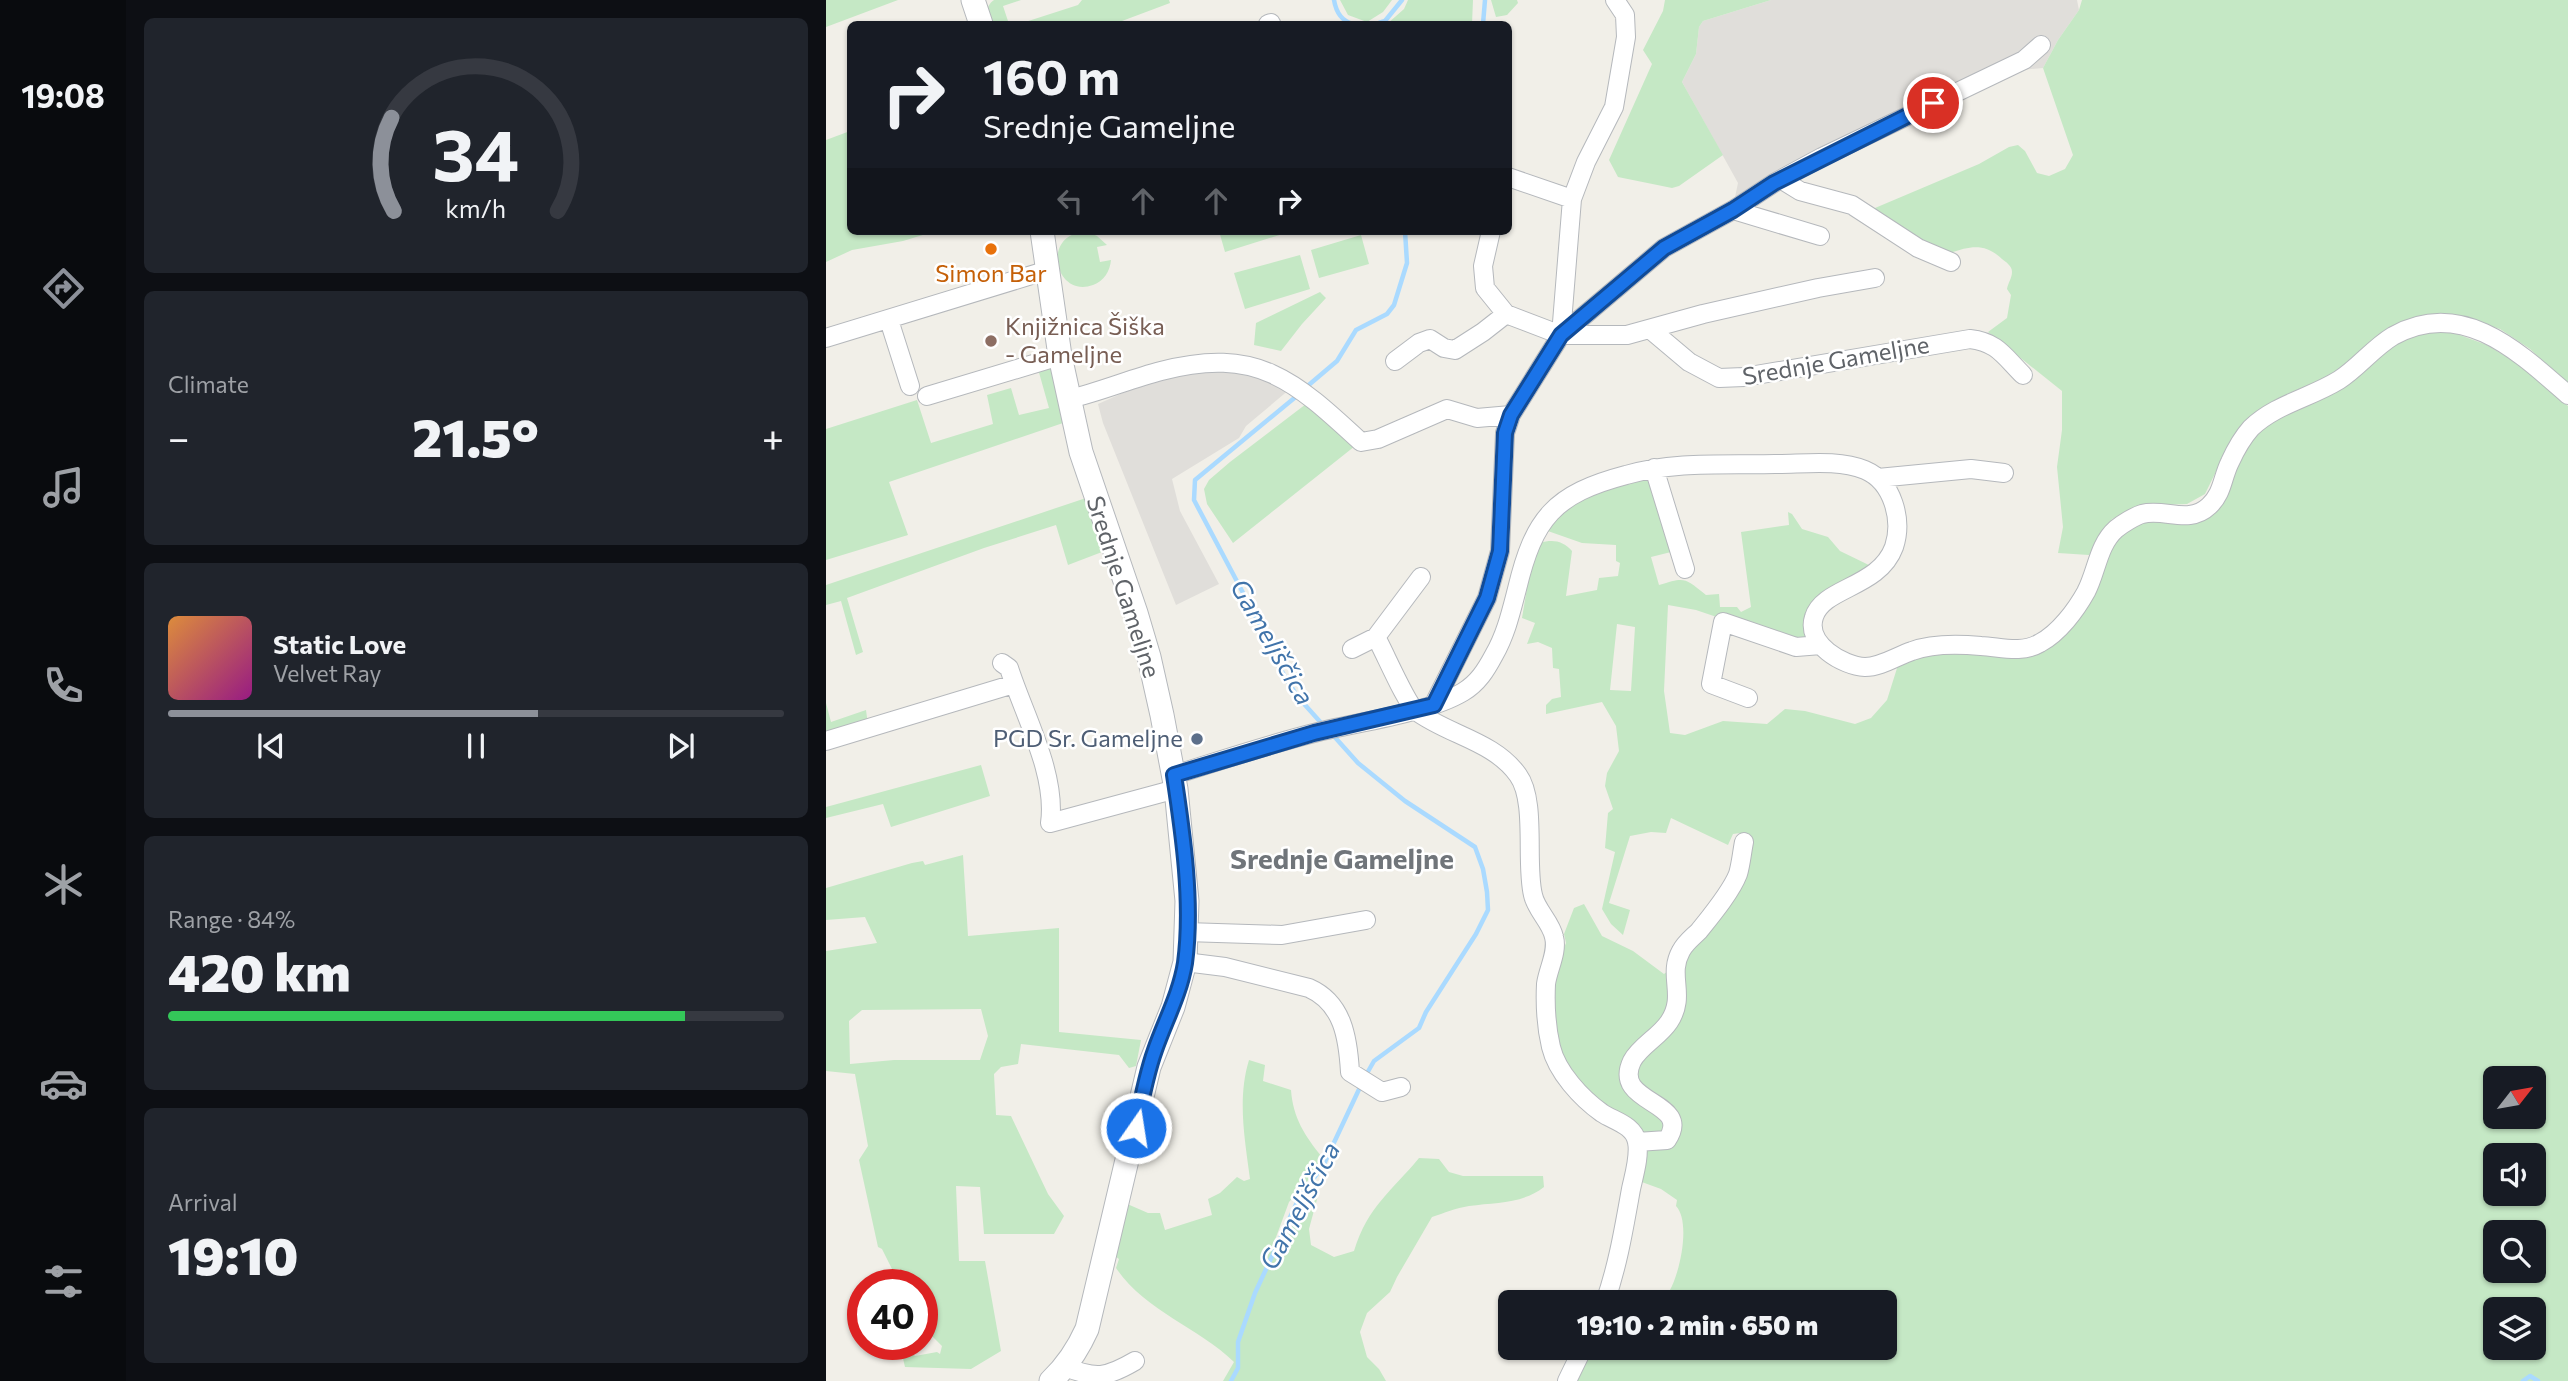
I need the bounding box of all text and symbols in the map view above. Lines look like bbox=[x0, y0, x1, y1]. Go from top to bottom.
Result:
text: 160 m bbox=[983, 45, 1120, 105]
icon: right bbox=[868, 49, 959, 140]
pin bbox=[1903, 73, 1963, 133]
text: 19:08 bbox=[21, 75, 105, 115]
icon: arrive bbox=[1914, 84, 1952, 122]
text: Srednje Gameljne bbox=[983, 105, 1235, 145]
text: 34 bbox=[432, 108, 520, 197]
icon: left bbox=[1051, 182, 1089, 220]
icon: ahead bbox=[1124, 182, 1162, 220]
icon: ahead bbox=[1197, 182, 1235, 220]
icon: right bbox=[1270, 182, 1308, 220]
text: km/h bbox=[446, 193, 506, 223]
marker: Simon Bar bbox=[983, 241, 999, 257]
place label: Simon Bar bbox=[935, 258, 1047, 287]
icon: directions bbox=[39, 264, 88, 313]
place label: Knjižnica Šiška - Gameljne bbox=[1005, 311, 1165, 368]
street label: Srednje Gameljne bbox=[1740, 329, 1931, 390]
marker: Knjižnica Šiška - Gameljne bbox=[983, 333, 999, 349]
text: Climate bbox=[168, 370, 249, 398]
text: 21.5° bbox=[412, 404, 539, 468]
text: − bbox=[168, 413, 190, 460]
text: + bbox=[762, 413, 784, 460]
icon: music bbox=[39, 463, 88, 512]
street label: Srednje Gameljne bbox=[1081, 492, 1167, 681]
water label: Gameljščica bbox=[1225, 573, 1322, 710]
text: Static Love bbox=[273, 628, 406, 659]
text: Velvet Ray bbox=[273, 659, 381, 687]
icon: phone bbox=[39, 661, 88, 710]
place label: PGD Sr. Gameljne bbox=[993, 723, 1183, 752]
icon: previous bbox=[252, 727, 290, 765]
icon: pause bbox=[457, 727, 495, 765]
icon: next bbox=[662, 727, 700, 765]
marker: PGD Sr. Gameljne bbox=[1189, 731, 1205, 747]
district label: Srednje Gameljne bbox=[1230, 841, 1454, 875]
icon: climate bbox=[39, 860, 88, 909]
text: Range · 84% bbox=[168, 905, 295, 933]
text: 420 km bbox=[168, 939, 351, 1003]
icon: car bbox=[39, 1059, 88, 1108]
north arrow bbox=[2483, 1066, 2546, 1129]
map controls bbox=[2483, 1066, 2546, 1360]
position arrow bbox=[1099, 1091, 1173, 1165]
water label: Gameljščica bbox=[1252, 1136, 1345, 1274]
button: sound bbox=[2483, 1143, 2546, 1206]
text: Arrival bbox=[168, 1188, 238, 1216]
button: search bbox=[2483, 1220, 2546, 1283]
text: 19:10 bbox=[168, 1222, 298, 1286]
icon: filters bbox=[39, 1257, 88, 1306]
speed limit sign: 40 bbox=[847, 1269, 938, 1360]
button: layers bbox=[2483, 1297, 2546, 1360]
text: 19:10 · 2 min · 650 m bbox=[1577, 1309, 1818, 1340]

